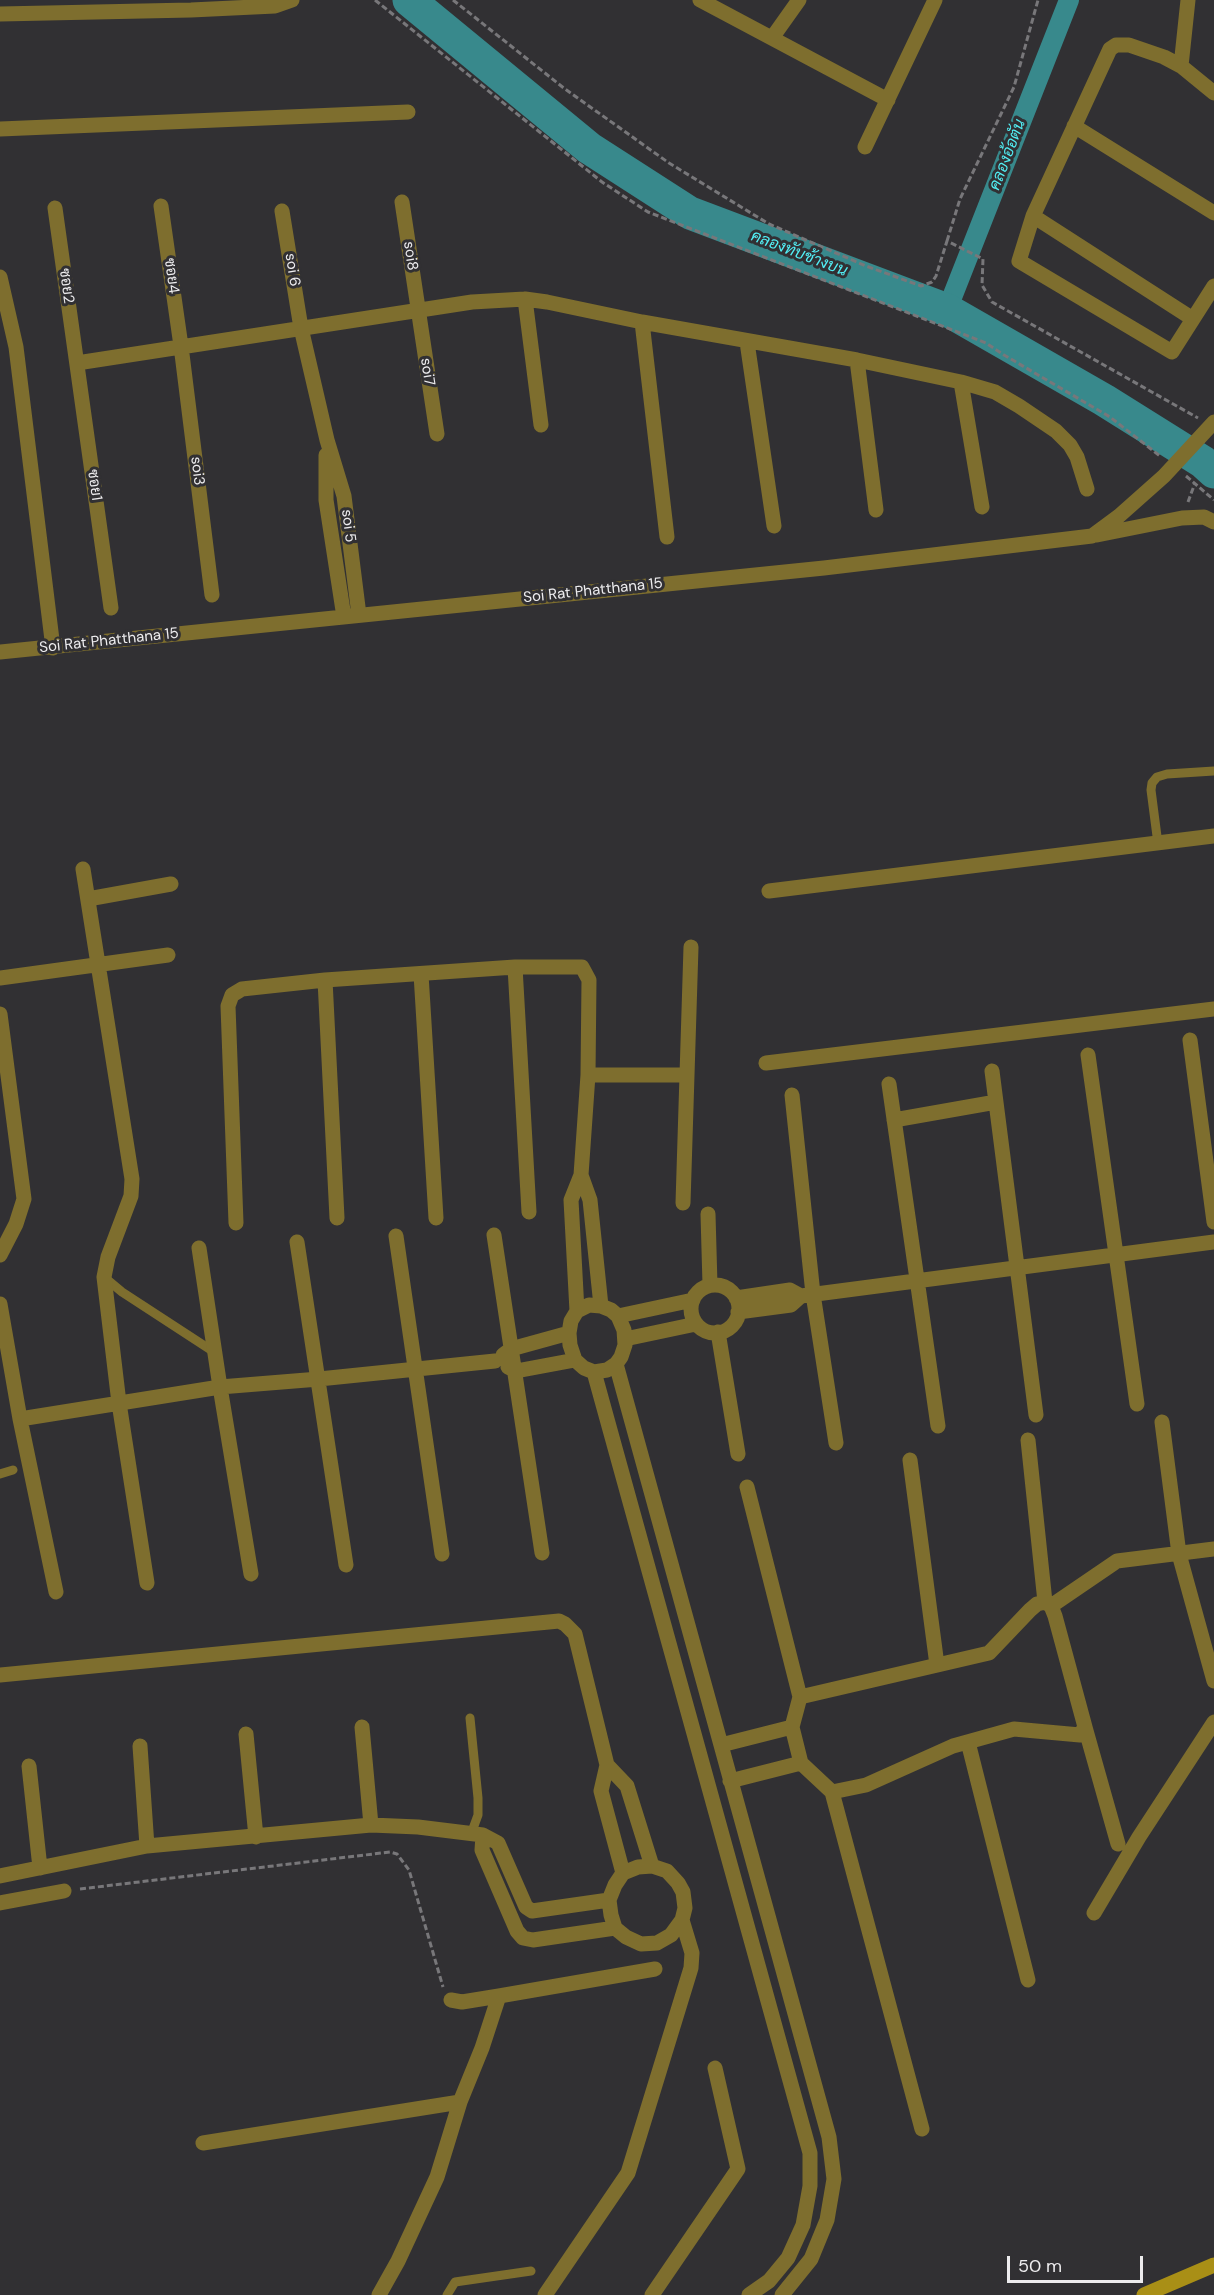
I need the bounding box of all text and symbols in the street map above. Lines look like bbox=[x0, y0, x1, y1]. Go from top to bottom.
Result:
water label: คลองอ้อตัน bbox=[986, 117, 1030, 193]
water label: คลองทับช้างบน bbox=[748, 227, 850, 281]
street label: soi8 bbox=[399, 240, 421, 272]
street label: soi 6 bbox=[280, 252, 304, 288]
street label: ซอย4 bbox=[160, 257, 182, 295]
street label: ซอย2 bbox=[55, 267, 77, 305]
street label: soi7 bbox=[416, 357, 438, 387]
street label: soi3 bbox=[186, 456, 208, 486]
street label: ซอย1 bbox=[83, 468, 105, 502]
street label: soi 5 bbox=[337, 508, 359, 544]
street label: Soi Rat Phatthana 15 bbox=[522, 575, 664, 607]
street label: Soi Rat Phatthana 15 bbox=[38, 625, 180, 657]
scale bar bbox=[1010, 2244, 1146, 2282]
text: 50 m bbox=[1018, 2254, 1062, 2278]

